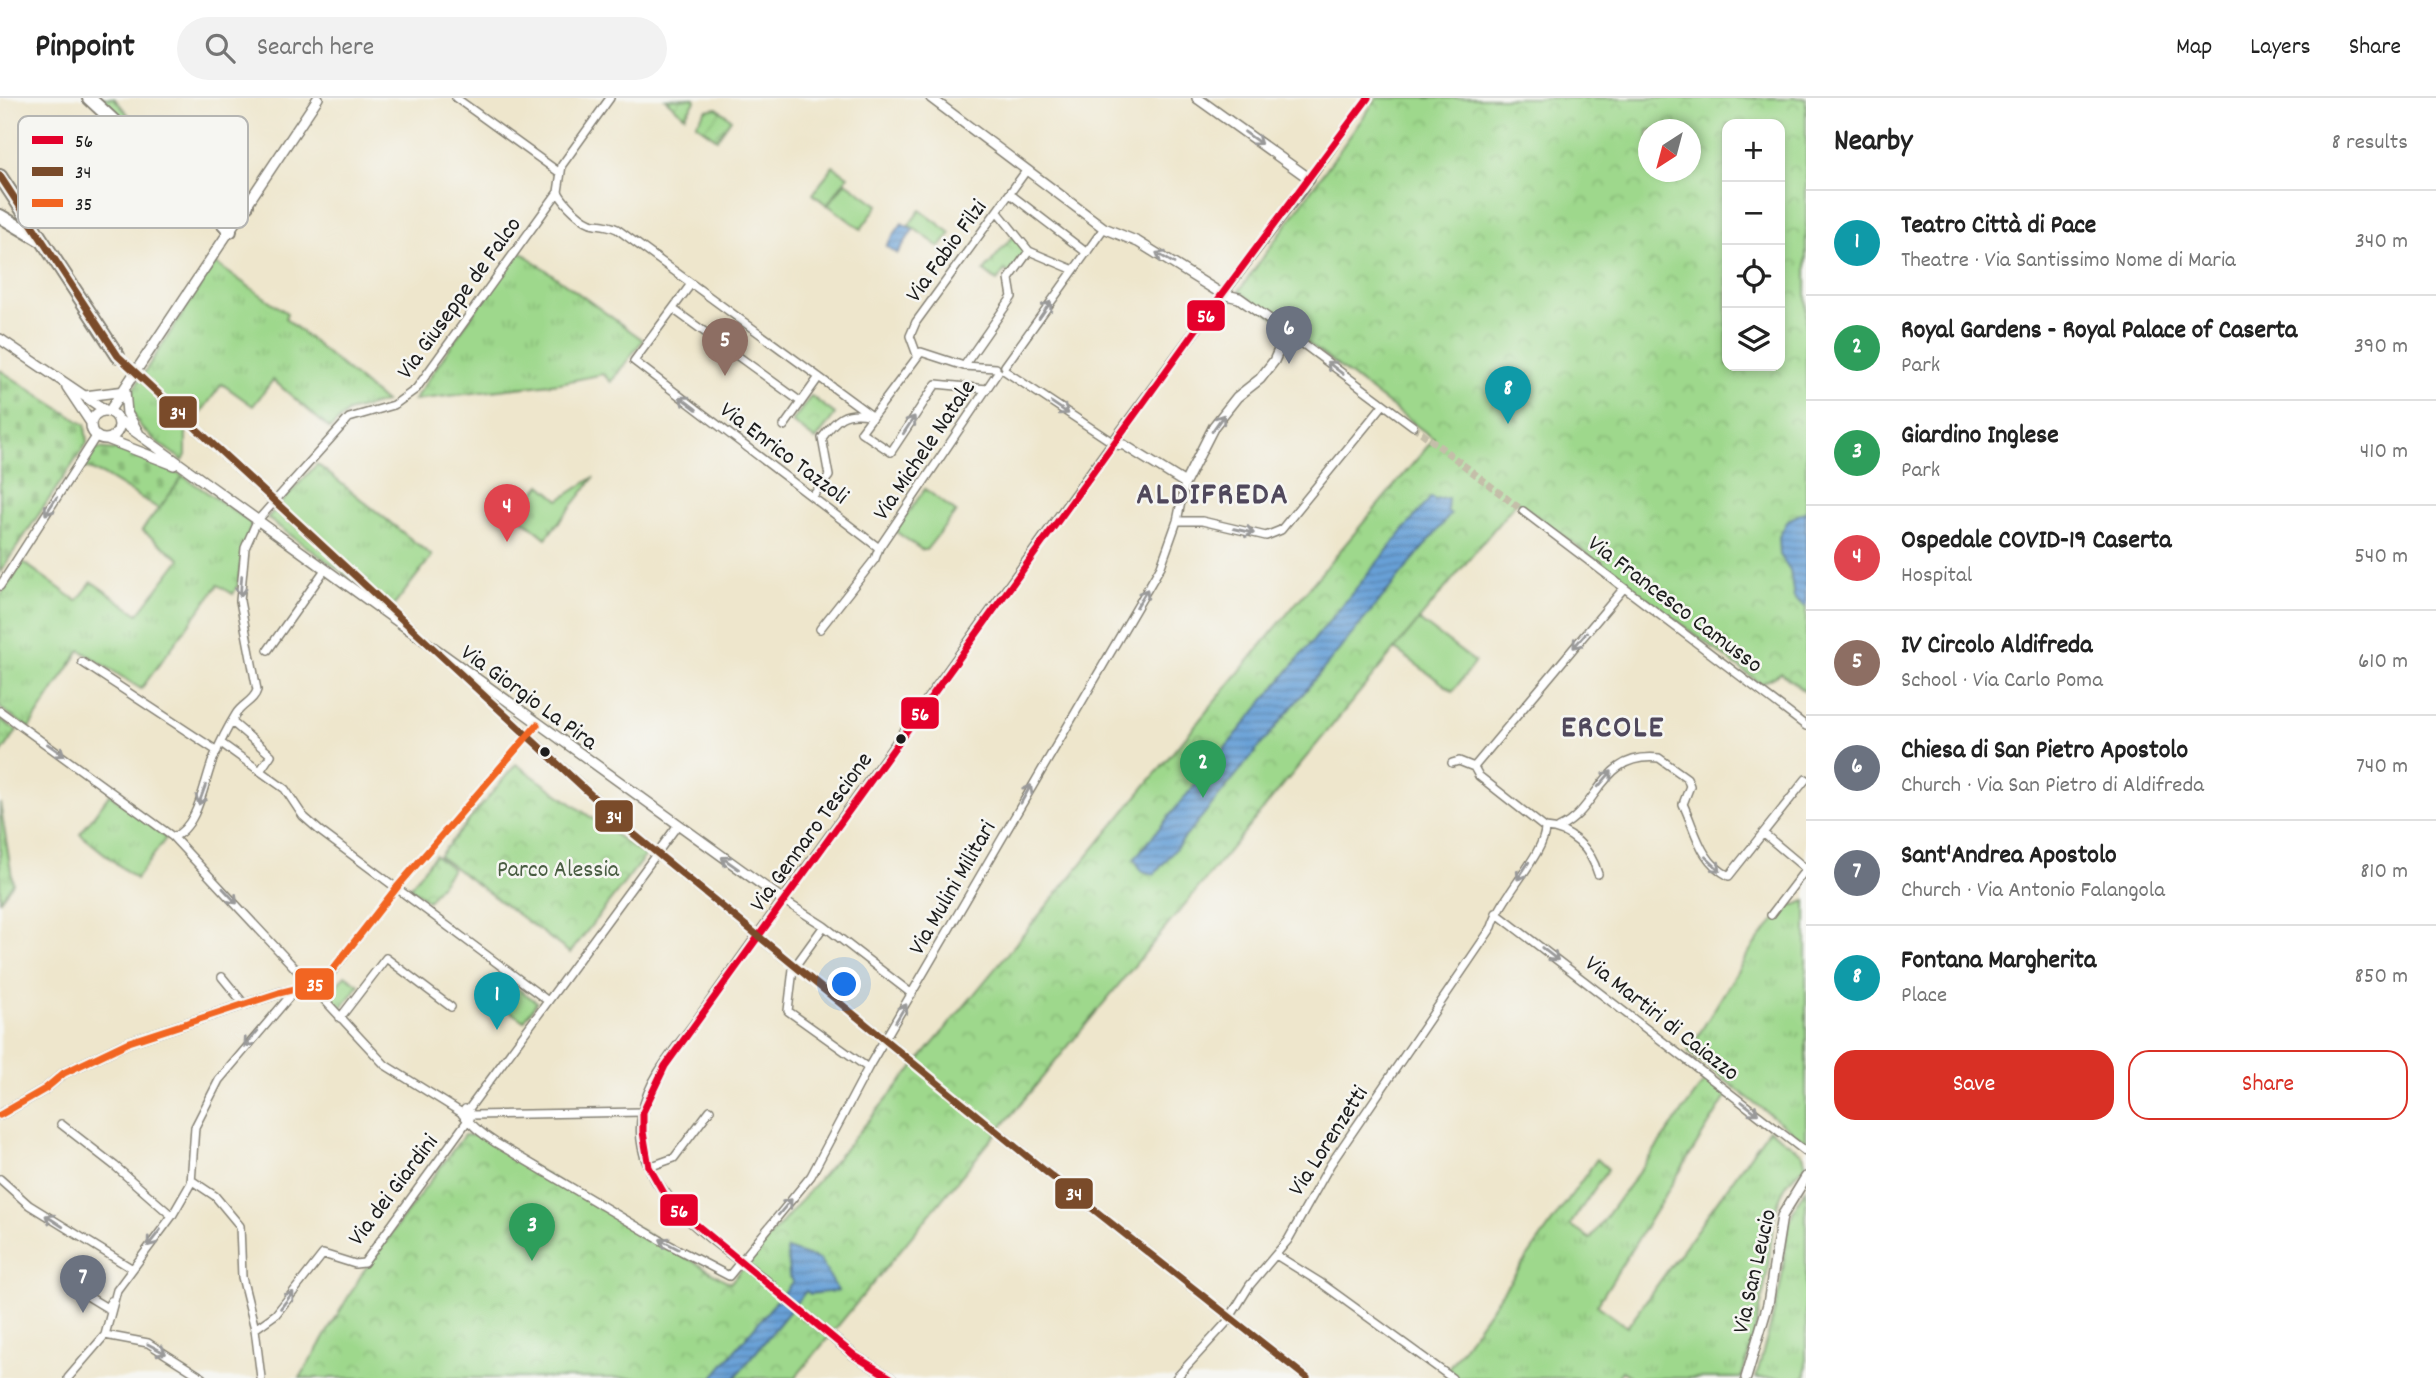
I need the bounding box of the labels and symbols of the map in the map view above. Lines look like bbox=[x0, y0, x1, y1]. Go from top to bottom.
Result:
legend bbox=[18, 116, 248, 228]
north arrow bbox=[1638, 119, 1701, 182]
text: 56 bbox=[75, 130, 93, 157]
one-way arrow bbox=[1243, 131, 1262, 145]
text: 34 bbox=[75, 161, 91, 188]
text: 35 bbox=[75, 193, 92, 220]
street label: Via Fabio Filzi bbox=[898, 193, 996, 310]
street label: Via Giuseppe de Falco bbox=[390, 210, 531, 387]
one-way arrow bbox=[1155, 251, 1175, 265]
line badge: 56 bbox=[1186, 299, 1226, 332]
one-way arrow bbox=[1038, 301, 1052, 320]
text: 56 bbox=[1197, 305, 1215, 332]
pin: 6 bbox=[1266, 306, 1312, 364]
pin: 5 bbox=[702, 318, 748, 376]
one-way arrow bbox=[1326, 361, 1345, 376]
pin: 8 bbox=[1485, 366, 1531, 424]
street label: Via Michele Natale bbox=[866, 373, 985, 528]
line badge: 34 bbox=[158, 395, 198, 429]
one-way arrow bbox=[680, 395, 698, 410]
street label: Via Enrico Tazzoli bbox=[712, 395, 855, 514]
one-way arrow bbox=[1050, 400, 1069, 415]
text: 34 bbox=[170, 402, 186, 429]
one-way arrow bbox=[1211, 414, 1225, 433]
one-way arrow bbox=[902, 416, 916, 436]
district label: ALDIFREDA bbox=[1136, 474, 1290, 520]
pin: 4 bbox=[484, 484, 530, 542]
one-way arrow bbox=[44, 496, 59, 515]
one-way arrow bbox=[1232, 526, 1254, 539]
street label: Via Francesco Camusso bbox=[1579, 528, 1769, 683]
one-way arrow bbox=[234, 574, 247, 597]
one-way arrow bbox=[1135, 589, 1149, 609]
one-way arrow bbox=[1572, 631, 1588, 649]
street label: Via Giorgio La Pira bbox=[453, 637, 604, 760]
line badge: 56 bbox=[900, 696, 940, 730]
text: 56 bbox=[911, 703, 929, 730]
district label: ERCOLE bbox=[1561, 707, 1665, 753]
unlabelled marker bbox=[894, 732, 908, 746]
pin: 2 bbox=[1180, 740, 1226, 798]
one-way arrow bbox=[46, 743, 65, 757]
unlabelled marker bbox=[538, 745, 552, 759]
street label: Via Gennaro Tescione bbox=[743, 746, 882, 920]
one-way arrow bbox=[1597, 770, 1613, 788]
one-way arrow bbox=[195, 783, 207, 805]
one-way arrow bbox=[1020, 784, 1033, 805]
line badge: 34 bbox=[594, 799, 634, 833]
text: 34 bbox=[606, 806, 622, 833]
street label: Via Mulini Militari bbox=[901, 815, 1006, 962]
park label: Parco Alessia bbox=[497, 854, 620, 888]
one-way arrow bbox=[721, 856, 740, 870]
one-way arrow bbox=[1704, 856, 1721, 873]
one-way arrow bbox=[1516, 861, 1531, 880]
one-way arrow bbox=[221, 887, 238, 904]
one-way arrow bbox=[1541, 947, 1559, 962]
street label: Via Martiri di Caiazzo bbox=[1577, 948, 1746, 1091]
line badge: 35 bbox=[294, 967, 335, 1001]
your location bbox=[827, 967, 861, 1001]
pin: 1 bbox=[474, 972, 520, 1030]
text: 35 bbox=[306, 974, 324, 1001]
one-way arrow bbox=[894, 1003, 908, 1023]
one-way arrow bbox=[243, 1030, 259, 1048]
street label: Via Lorenzetti bbox=[1281, 1080, 1378, 1204]
one-way arrow bbox=[1740, 1100, 1759, 1115]
street label: Via dei Giardini bbox=[341, 1128, 448, 1254]
line badge: 34 bbox=[1054, 1177, 1094, 1210]
text: 34 bbox=[1066, 1183, 1082, 1210]
line badge: 56 bbox=[659, 1193, 699, 1227]
one-way arrow bbox=[777, 1199, 793, 1217]
text: 56 bbox=[670, 1200, 688, 1227]
pin: 3 bbox=[509, 1203, 555, 1261]
street label: Via San Leucio bbox=[1725, 1206, 1787, 1337]
one-way arrow bbox=[45, 1214, 64, 1228]
one-way arrow bbox=[147, 1229, 162, 1247]
one-way arrow bbox=[659, 1237, 680, 1251]
pin: 7 bbox=[60, 1255, 106, 1313]
one-way arrow bbox=[279, 1292, 294, 1310]
one-way arrow bbox=[146, 1342, 167, 1356]

